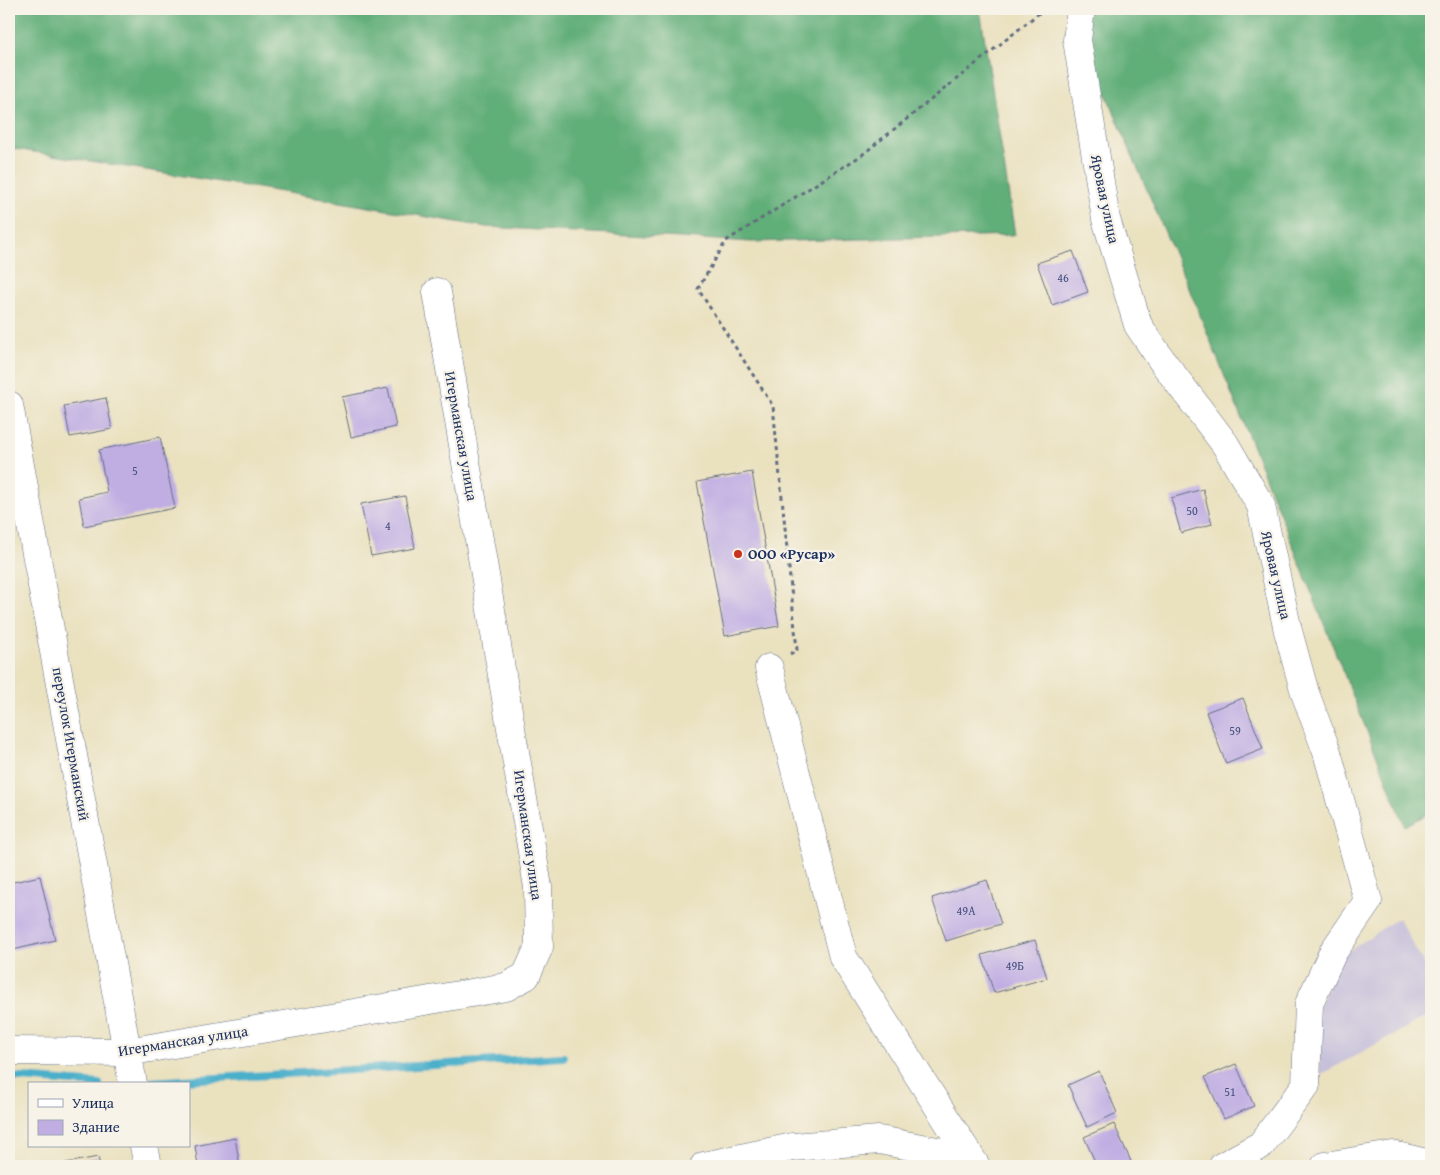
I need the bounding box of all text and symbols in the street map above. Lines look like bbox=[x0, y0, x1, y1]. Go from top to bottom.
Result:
street label: Яровая улица bbox=[1086, 152, 1125, 246]
house number: 46 bbox=[1057, 269, 1069, 286]
street label: Игерманская улица bbox=[440, 370, 483, 503]
house number: 5 bbox=[132, 462, 138, 479]
house number: 50 bbox=[1186, 502, 1198, 519]
house number: 4 bbox=[385, 517, 391, 534]
street label: Яровая улица bbox=[1256, 528, 1297, 622]
place label: ООО «Русар» bbox=[748, 543, 835, 564]
marker: ООО «Русар» bbox=[732, 548, 744, 560]
street label: переулок Игерманский bbox=[48, 665, 95, 823]
house number: 59 bbox=[1229, 722, 1241, 739]
street label: Игерманская улица bbox=[509, 769, 548, 902]
house number: 49А bbox=[957, 902, 976, 919]
house number: 49Б bbox=[1006, 957, 1024, 974]
street label: Игерманская улица bbox=[117, 1020, 250, 1061]
legend bbox=[28, 1082, 190, 1148]
house number: 51 bbox=[1224, 1083, 1236, 1100]
text: Улица bbox=[72, 1092, 115, 1113]
text: Здание bbox=[72, 1116, 120, 1137]

